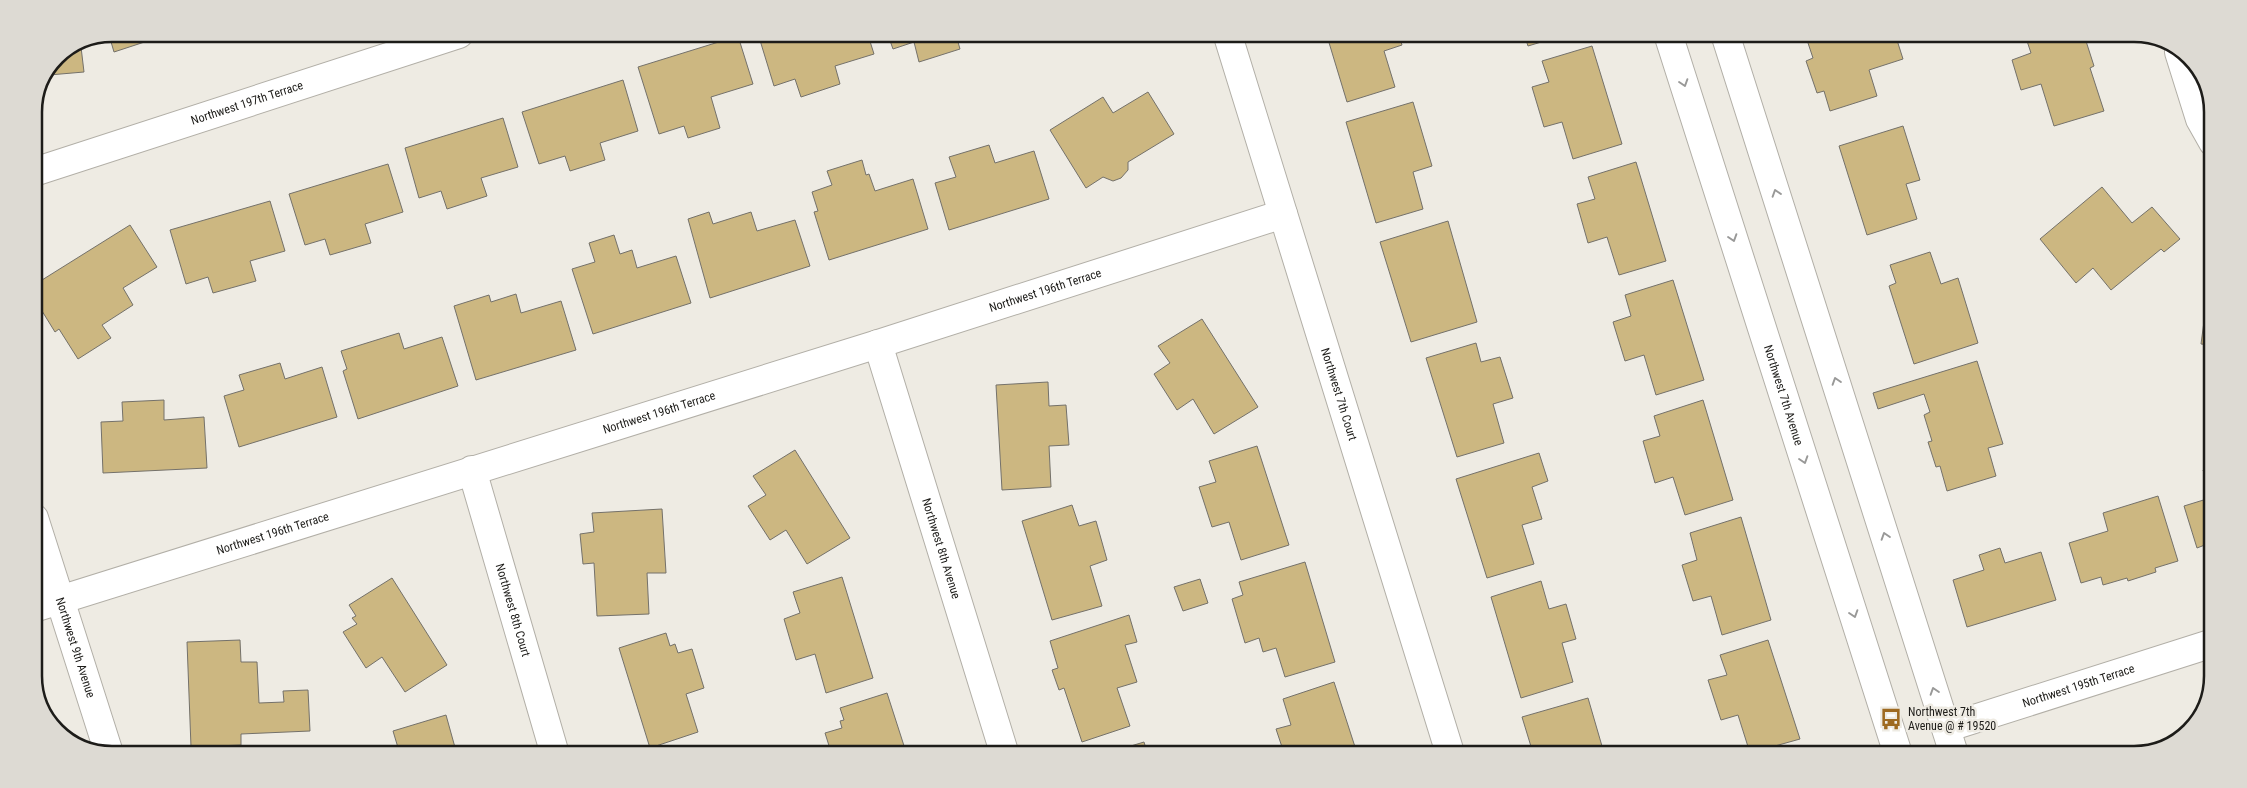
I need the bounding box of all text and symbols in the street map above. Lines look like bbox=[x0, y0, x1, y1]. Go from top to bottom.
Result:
street label: Northwest 197th Terrace bbox=[189, 78, 305, 128]
one-way arrow bbox=[1678, 79, 1688, 87]
one-way arrow bbox=[1771, 189, 1781, 197]
one-way arrow bbox=[1728, 233, 1738, 242]
street label: Northwest 196th Terrace bbox=[987, 266, 1103, 315]
street label: Northwest 7th Avenue bbox=[1761, 343, 1806, 448]
street label: Northwest 7th Court bbox=[1318, 346, 1360, 443]
one-way arrow bbox=[1831, 377, 1841, 386]
street label: Northwest 196th Terrace bbox=[601, 388, 717, 437]
one-way arrow bbox=[1798, 455, 1808, 463]
street label: Northwest 8th Avenue bbox=[919, 496, 963, 601]
street label: Northwest 196th Terrace bbox=[215, 509, 331, 558]
one-way arrow bbox=[1881, 532, 1891, 541]
street label: Northwest 8th Court bbox=[493, 562, 533, 659]
street label: Northwest 9th Avenue bbox=[53, 596, 98, 700]
one-way arrow bbox=[1848, 610, 1858, 618]
street label: Northwest 195th Terrace bbox=[2021, 661, 2137, 710]
one-way arrow bbox=[1930, 687, 1940, 695]
place label: Northwest 7th Avenue @ # 19520 bbox=[1908, 705, 1996, 733]
bus stop icon: Northwest 7th Avenue @ # 19520 bbox=[1878, 706, 1904, 732]

